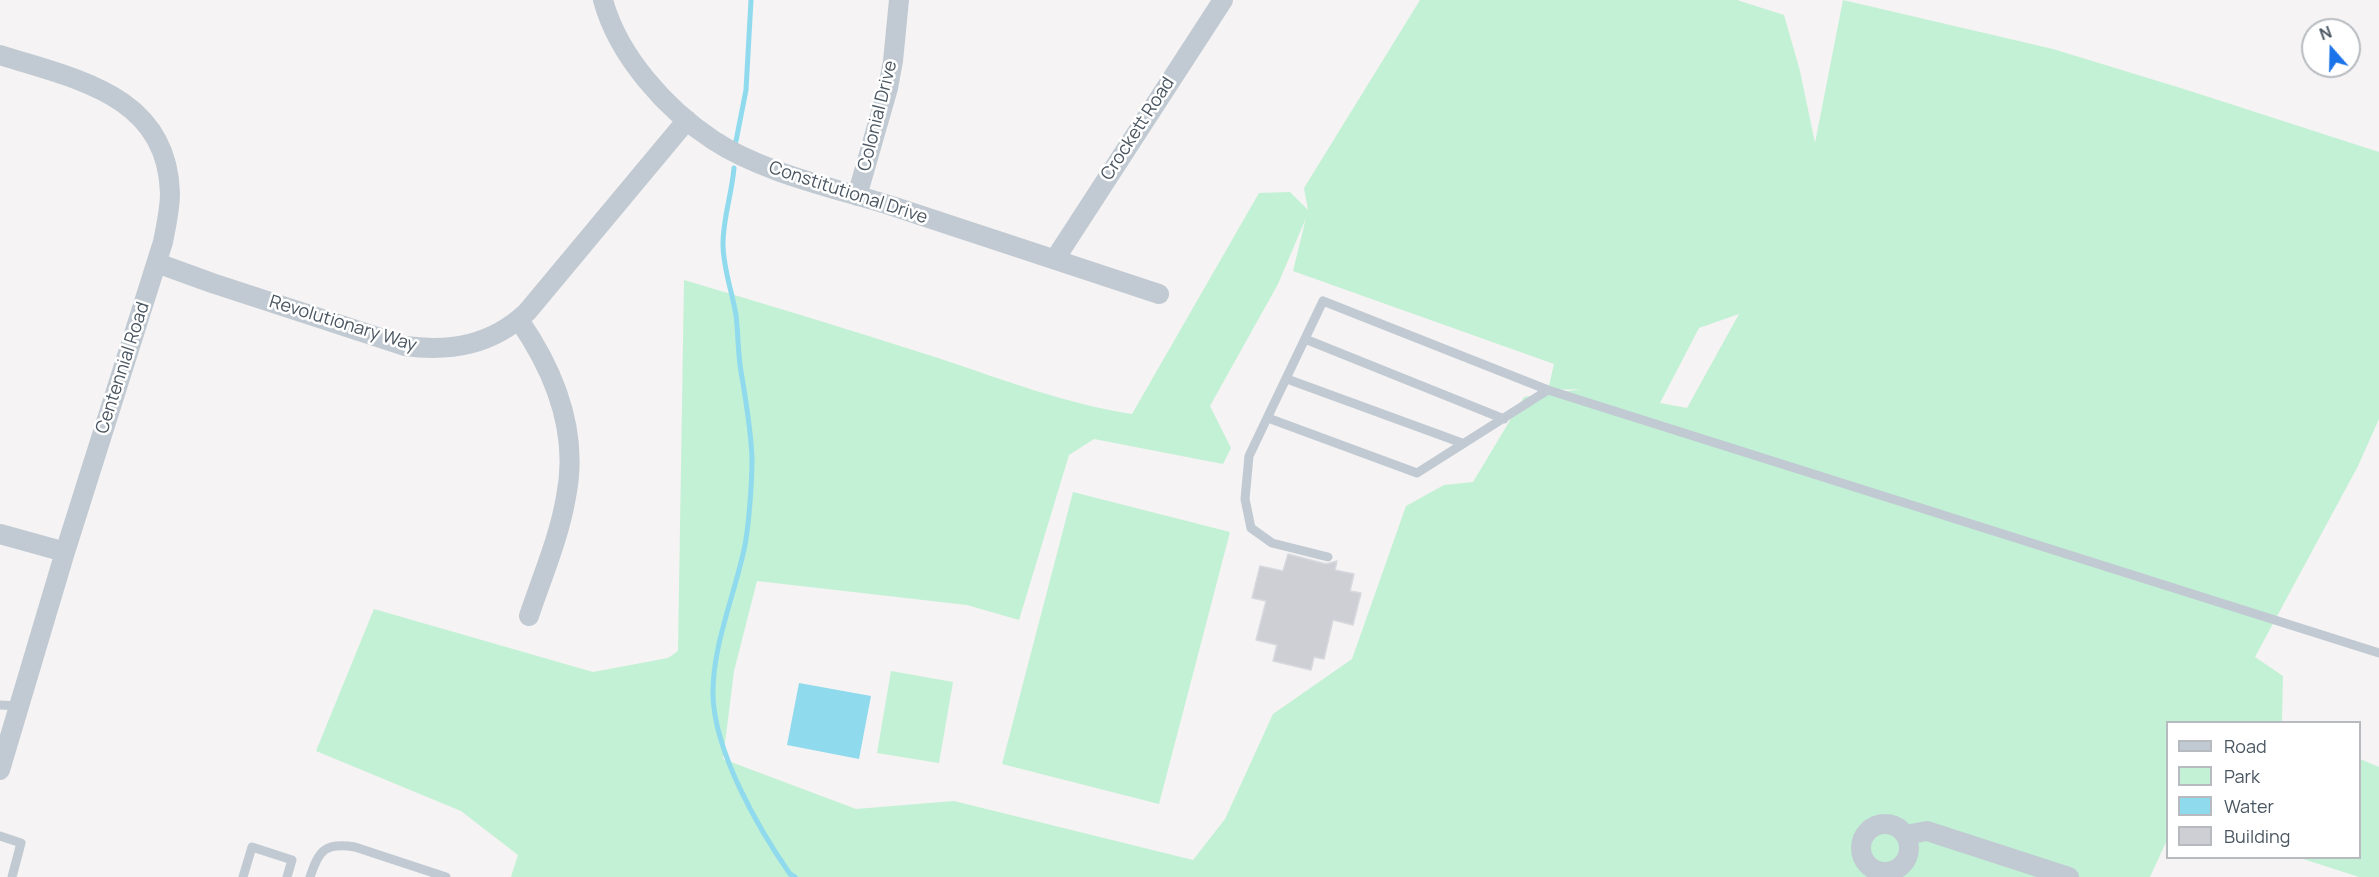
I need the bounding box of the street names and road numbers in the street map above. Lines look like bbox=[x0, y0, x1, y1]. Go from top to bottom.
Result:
street label: Colonial Drive bbox=[854, 58, 902, 174]
street label: Crockett Road bbox=[1097, 73, 1179, 185]
street label: Constitutional Drive bbox=[766, 157, 930, 229]
street label: Revolutionary Way bbox=[267, 291, 419, 357]
street label: Centennial Road bbox=[92, 300, 154, 436]

